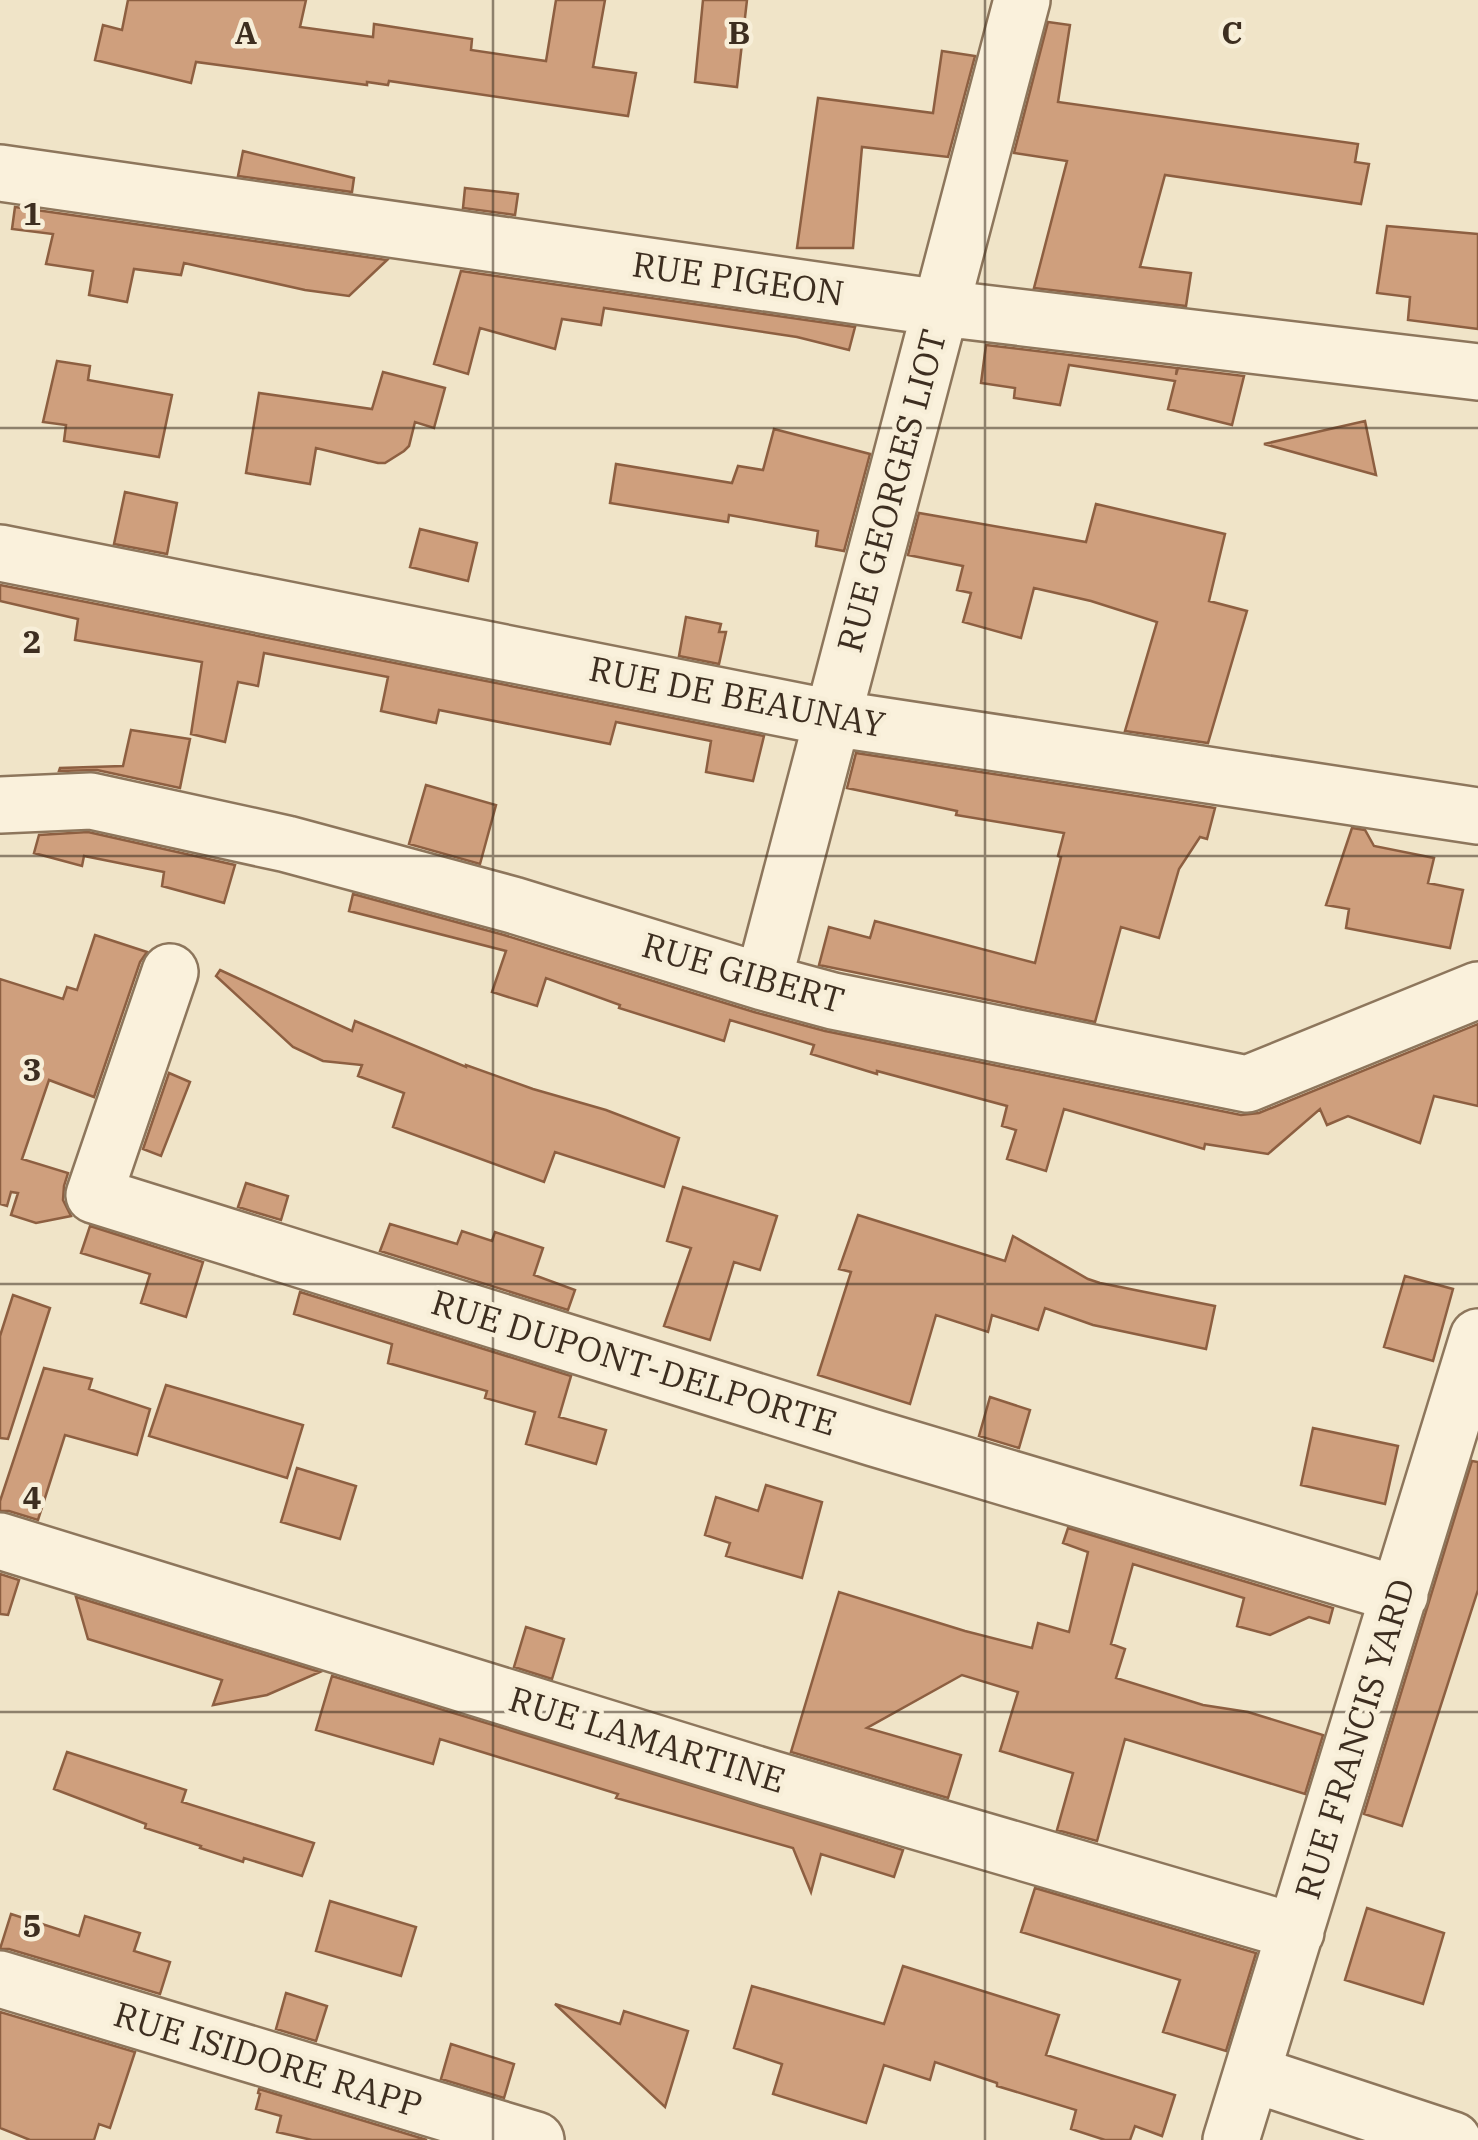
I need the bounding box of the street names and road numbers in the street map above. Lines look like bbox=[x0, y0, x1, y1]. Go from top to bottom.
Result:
street label: RUE PIGEON bbox=[629, 240, 847, 316]
street label: RUE GEORGES LIOT bbox=[826, 324, 956, 657]
street label: RUE DE BEAUNAY bbox=[585, 645, 889, 747]
street label: RUE GIBERT bbox=[637, 921, 850, 1023]
street label: RUE DUPONT-DELPORTE bbox=[426, 1278, 843, 1446]
street label: RUE FRANCIS YARD bbox=[1283, 1573, 1425, 1904]
street label: RUE LAMARTINE bbox=[504, 1675, 791, 1803]
street label: RUE ISIDORE RAPP bbox=[109, 1990, 428, 2128]

